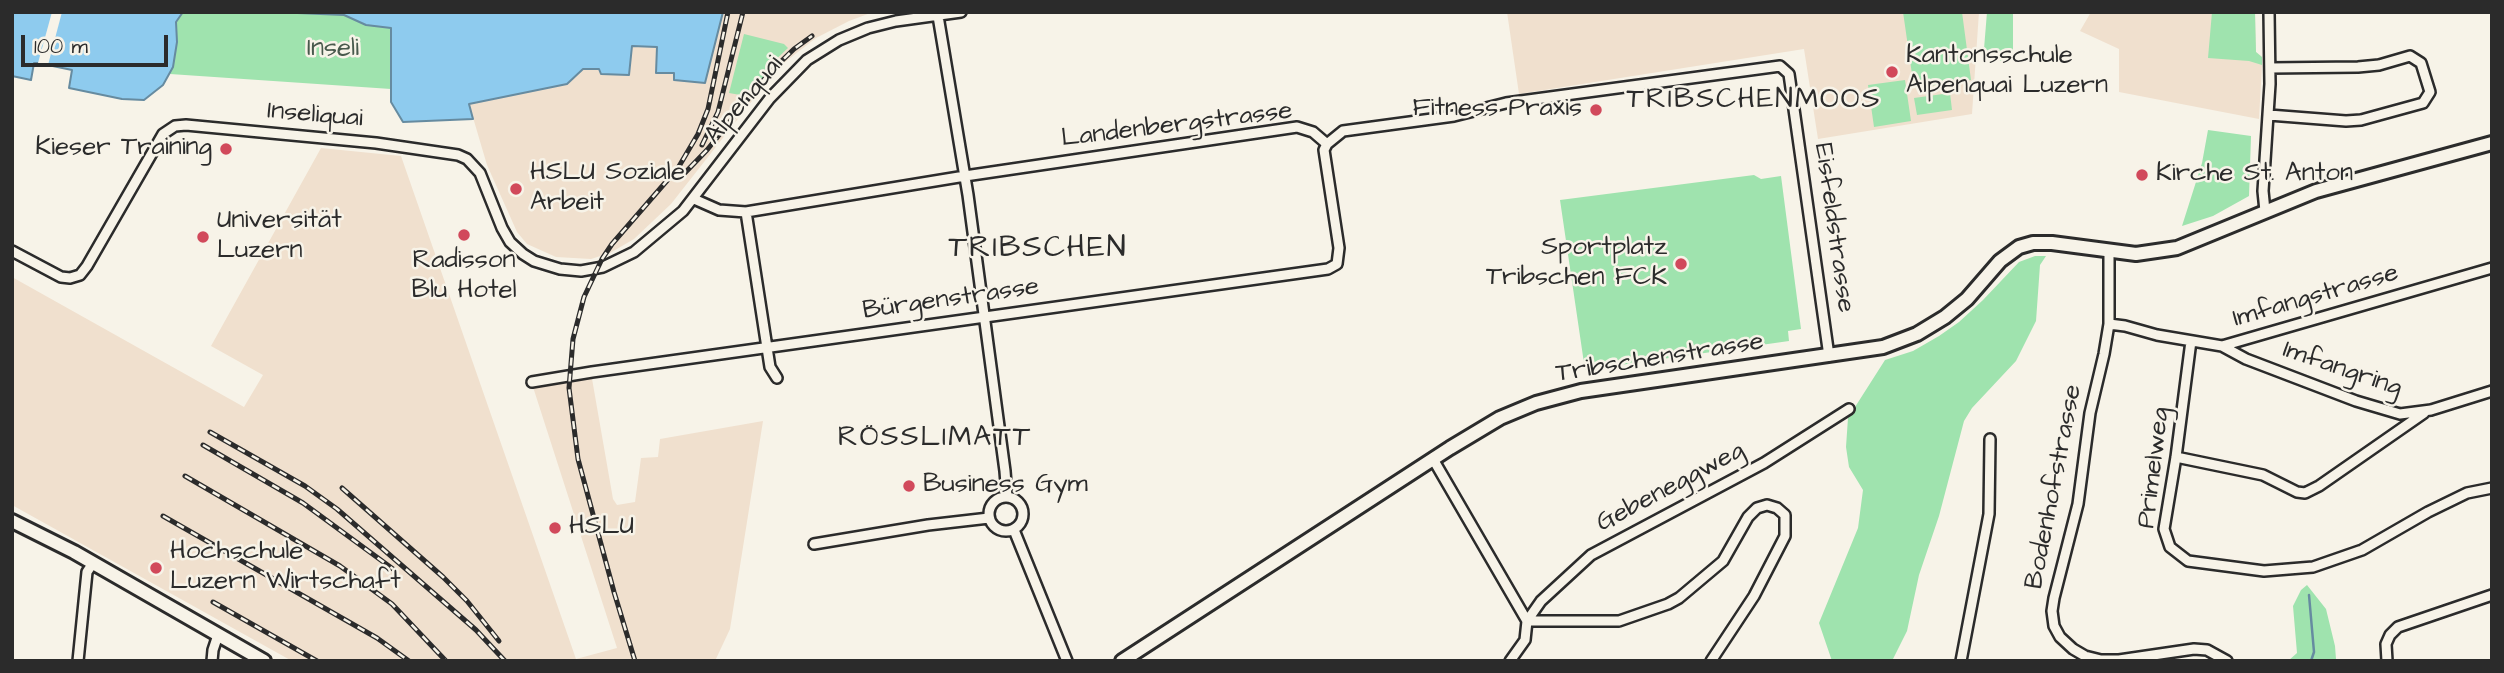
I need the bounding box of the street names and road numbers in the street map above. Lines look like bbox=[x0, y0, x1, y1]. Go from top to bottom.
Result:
street label: Alpenquai bbox=[699, 50, 791, 152]
street label: Inseliquai bbox=[266, 96, 364, 136]
street label: Landenbergstrasse bbox=[1060, 96, 1294, 156]
street label: Eisfeldstrasse bbox=[1806, 141, 1860, 315]
street label: Imfangstrasse bbox=[2230, 258, 2402, 336]
street label: Bürgenstrasse bbox=[861, 272, 1041, 328]
street label: Tribschenstrasse bbox=[1554, 327, 1766, 391]
street label: Imfangring bbox=[2278, 335, 2406, 405]
street label: Bodenhofstrasse bbox=[2020, 382, 2090, 592]
street label: Primelweg bbox=[2132, 406, 2178, 530]
street label: Gebeneggweg bbox=[1592, 436, 1750, 540]

